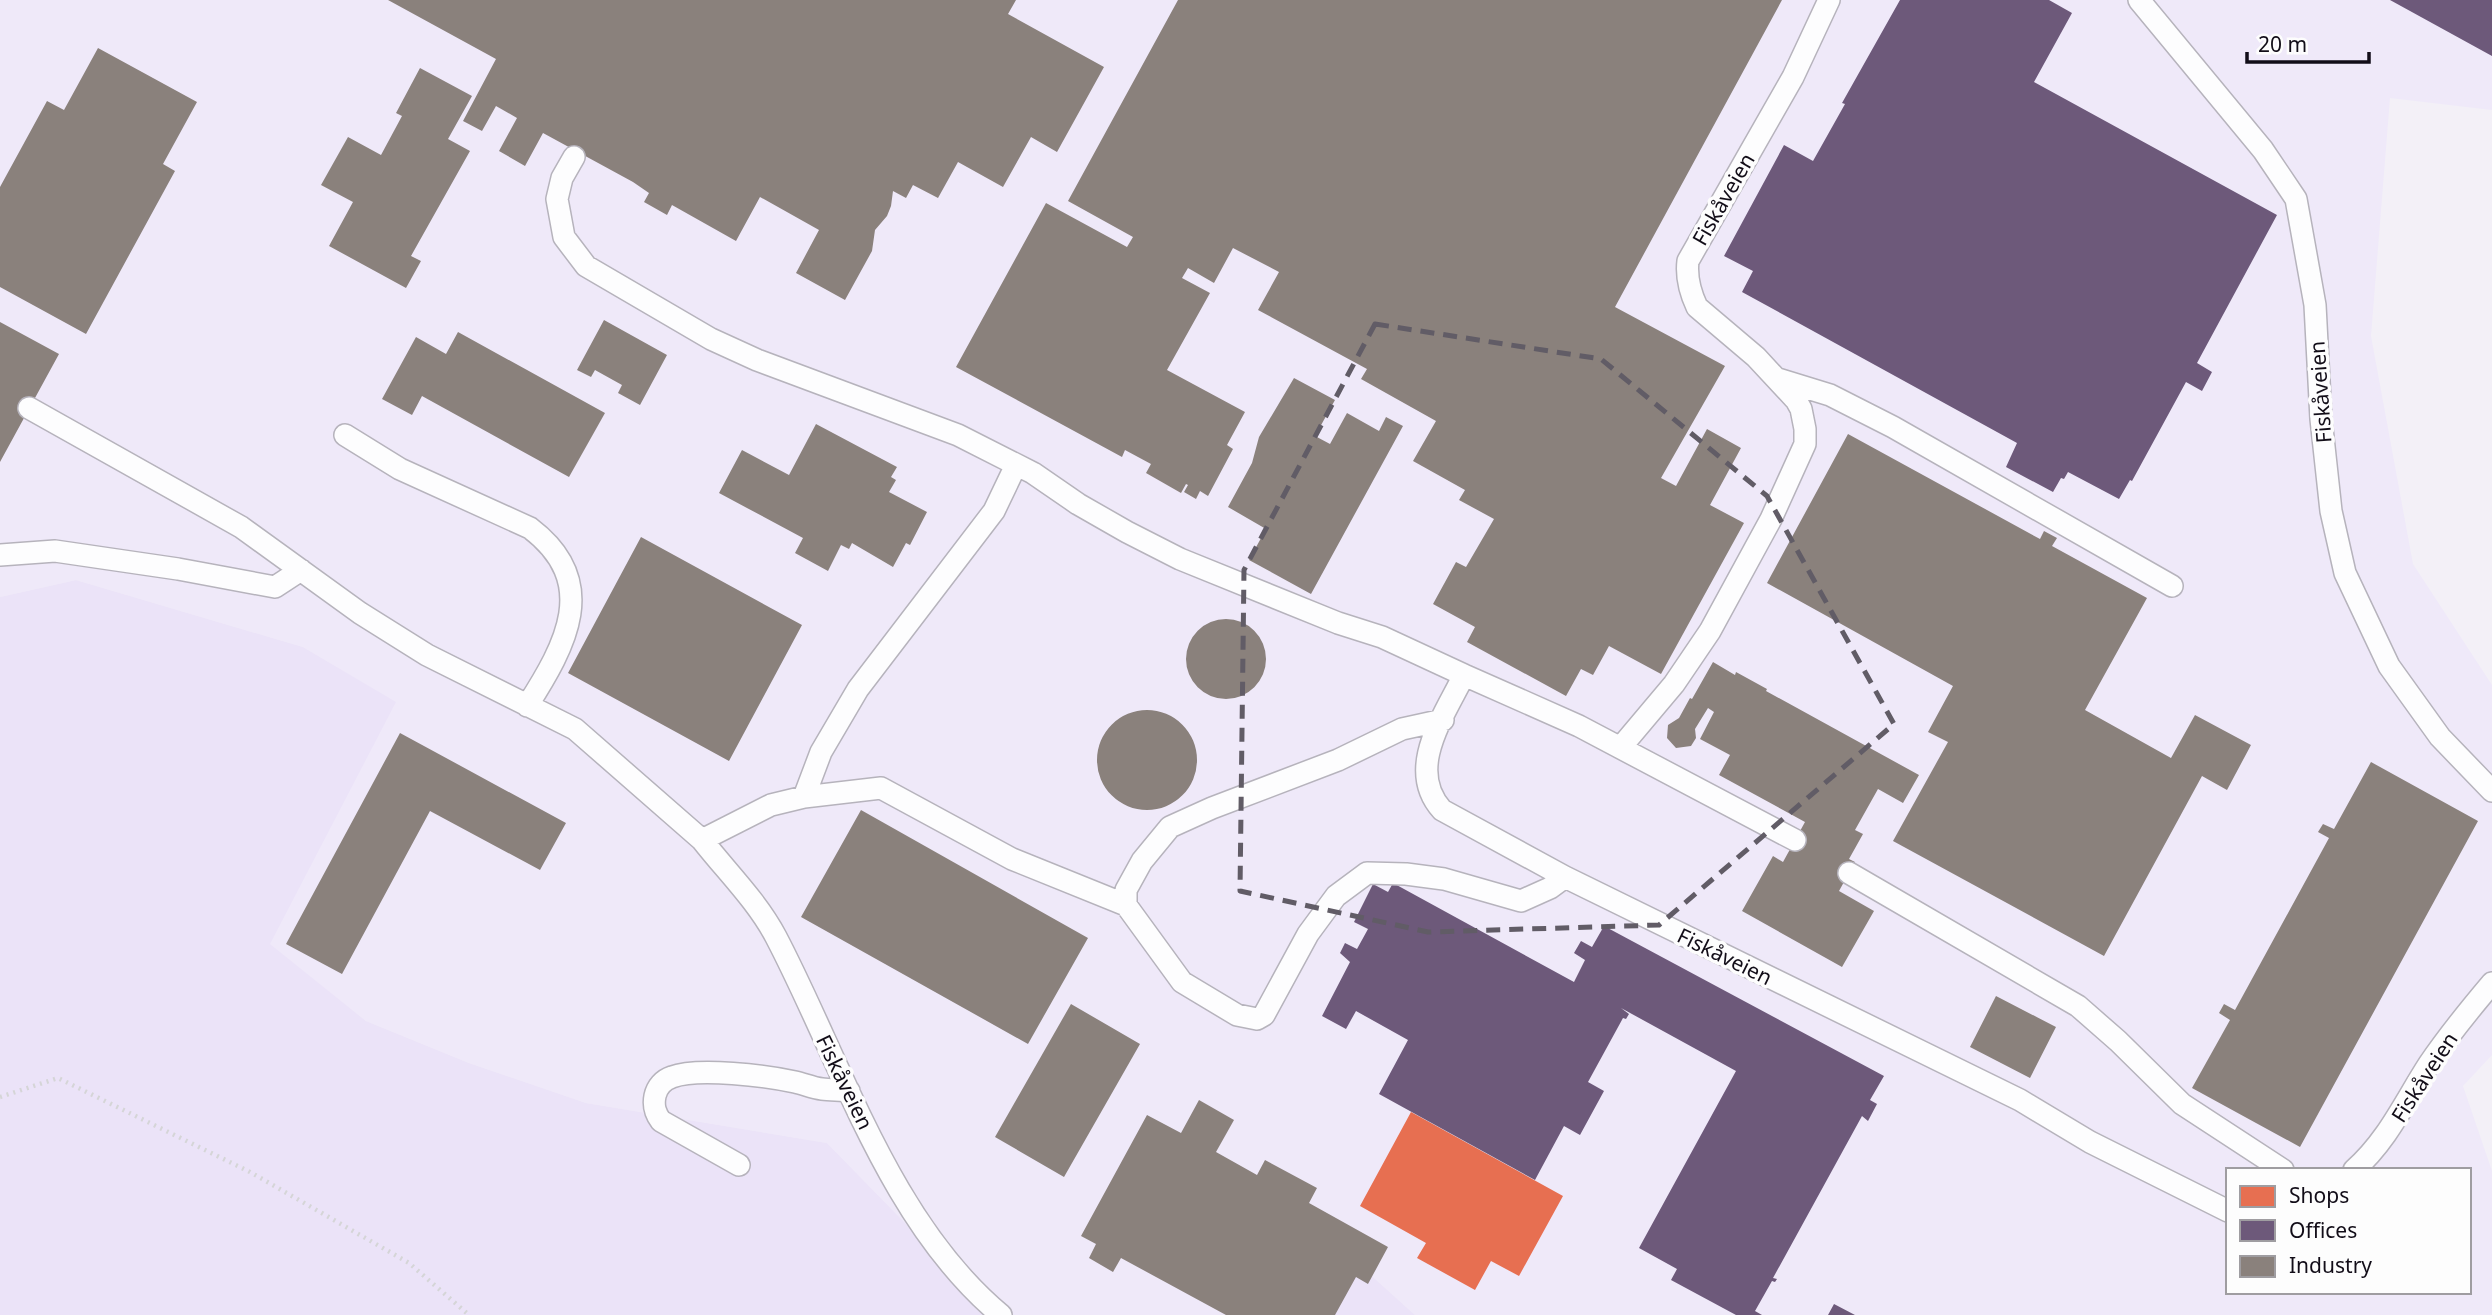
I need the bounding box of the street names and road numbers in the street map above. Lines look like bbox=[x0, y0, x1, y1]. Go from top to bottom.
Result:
street label: Fiskåveien bbox=[1685, 148, 1761, 250]
street label: Fiskåveien bbox=[2302, 340, 2338, 444]
street label: Fiskåveien bbox=[1673, 921, 1777, 991]
street label: Fiskåveien bbox=[2384, 1027, 2464, 1127]
street label: Fiskåveien bbox=[810, 1030, 880, 1134]

